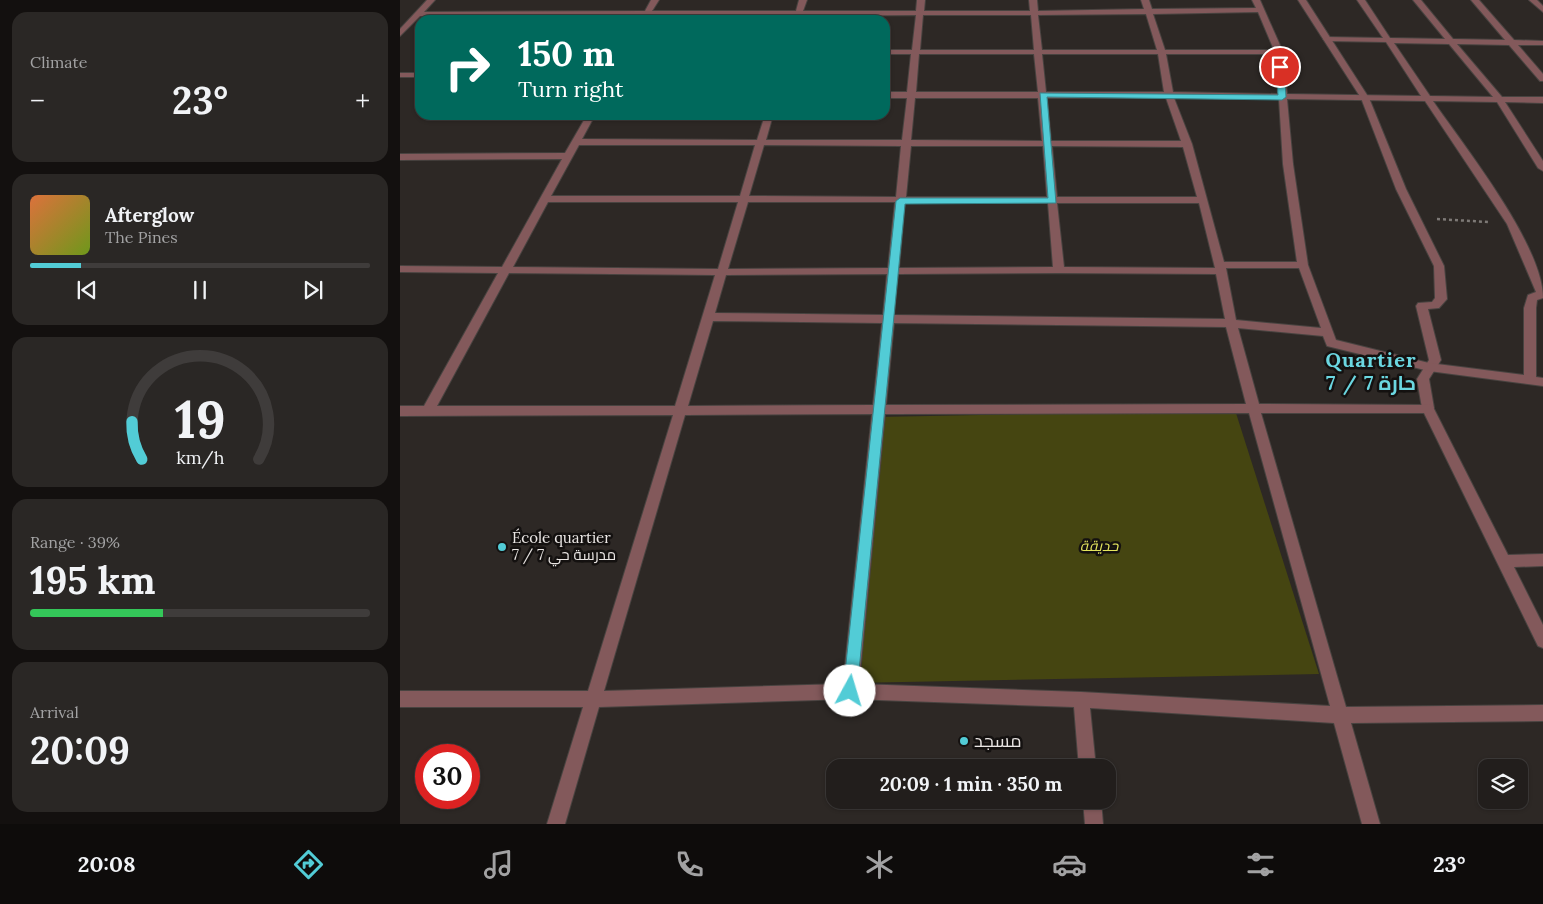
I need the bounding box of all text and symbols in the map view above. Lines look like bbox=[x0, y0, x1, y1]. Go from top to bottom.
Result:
text: 150 m bbox=[518, 31, 615, 76]
icon: right bbox=[435, 35, 500, 100]
pin bbox=[1259, 46, 1301, 88]
text: Climate bbox=[30, 52, 87, 72]
icon: arrive bbox=[1266, 53, 1294, 81]
text: Turn right bbox=[518, 75, 623, 103]
text: 23° bbox=[172, 76, 228, 124]
text: − bbox=[30, 83, 45, 119]
text: + bbox=[355, 83, 370, 119]
text: Afterglow bbox=[105, 203, 194, 227]
text: The Pines bbox=[105, 227, 178, 247]
icon: previous bbox=[73, 276, 101, 304]
icon: pause bbox=[186, 276, 214, 304]
icon: next bbox=[299, 276, 327, 304]
district label: Quartier 7 / حارة 7 bbox=[1326, 347, 1417, 396]
text: 19 bbox=[174, 386, 226, 452]
text: km/h bbox=[176, 446, 224, 469]
place label: École quartier 7 / مدرسة حي 7 bbox=[512, 528, 616, 567]
text: Range · 39% bbox=[30, 532, 120, 552]
park label: حديقة bbox=[1080, 536, 1119, 555]
marker: École quartier 7 / مدرسة حي 7 bbox=[496, 541, 508, 553]
text: 195 km bbox=[30, 556, 155, 604]
position arrow bbox=[823, 664, 875, 716]
text: Arrival bbox=[30, 702, 79, 722]
text: 20:09 bbox=[30, 726, 130, 774]
place label: مسجد bbox=[974, 729, 1022, 752]
marker: مسجد bbox=[958, 735, 970, 747]
speed limit sign: 30 bbox=[415, 744, 480, 809]
map controls bbox=[1478, 759, 1528, 809]
button: layers bbox=[1478, 759, 1528, 809]
text: 20:09 · 1 min · 350 m bbox=[880, 772, 1062, 796]
icon: directions bbox=[291, 847, 326, 882]
icon: music bbox=[481, 847, 516, 882]
icon: phone bbox=[672, 847, 707, 882]
icon: climate bbox=[862, 847, 897, 882]
icon: car bbox=[1052, 847, 1087, 882]
icon: filters bbox=[1243, 847, 1278, 882]
text: 20:08 bbox=[78, 850, 135, 878]
text: 23° bbox=[1433, 850, 1465, 878]

